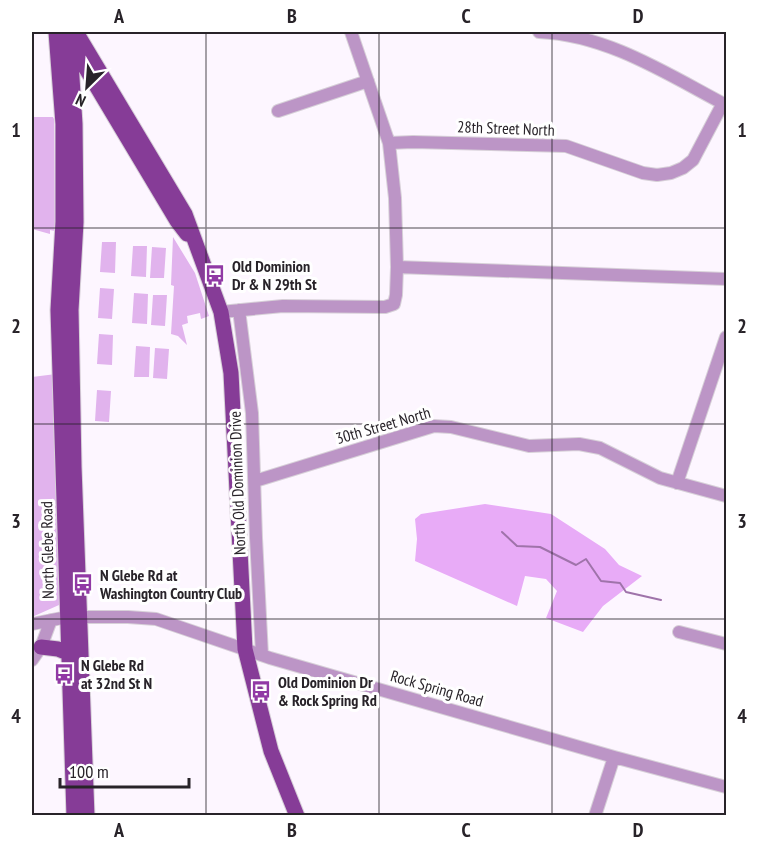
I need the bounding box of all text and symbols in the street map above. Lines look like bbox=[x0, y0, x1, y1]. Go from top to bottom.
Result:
text: A bbox=[113, 3, 125, 29]
text: B bbox=[287, 3, 297, 29]
text: C bbox=[461, 3, 471, 29]
text: D bbox=[633, 3, 644, 29]
north arrow bbox=[57, 57, 117, 117]
text: N bbox=[73, 90, 89, 111]
street label: 28th Street North bbox=[457, 116, 555, 140]
text: 1 bbox=[11, 117, 21, 143]
text: 1 bbox=[737, 117, 747, 143]
place label: Old Dominion Dr & N 29th St bbox=[232, 256, 317, 294]
bus stop icon: Old Dominion Dr & N 29th St bbox=[203, 263, 227, 287]
text: 2 bbox=[11, 313, 21, 339]
text: 2 bbox=[737, 313, 747, 339]
street label: 30th Street North bbox=[333, 402, 433, 448]
street label: North Old Dominion Drive bbox=[224, 411, 250, 555]
street label: North Glebe Road bbox=[36, 501, 58, 599]
text: 3 bbox=[11, 508, 21, 534]
text: 3 bbox=[737, 508, 747, 534]
place label: N Glebe Rd at Washington Country Club bbox=[99, 565, 242, 603]
bus stop icon: N Glebe Rd at Washington Country Club bbox=[71, 572, 95, 596]
place label: N Glebe Rd at 32nd St N bbox=[81, 655, 152, 693]
bus stop icon: N Glebe Rd at 32nd St N bbox=[52, 662, 76, 686]
street label: Rock Spring Road bbox=[389, 665, 486, 711]
place label: Old Dominion Dr & Rock Spring Rd bbox=[278, 672, 377, 710]
bus stop icon: Old Dominion Dr & Rock Spring Rd bbox=[249, 679, 273, 703]
text: 4 bbox=[11, 703, 21, 729]
text: 4 bbox=[737, 703, 747, 729]
scale bar bbox=[60, 751, 189, 789]
text: 100 m bbox=[69, 760, 109, 783]
text: A bbox=[113, 817, 125, 843]
text: B bbox=[287, 817, 297, 843]
text: C bbox=[461, 817, 471, 843]
text: D bbox=[633, 817, 644, 843]

